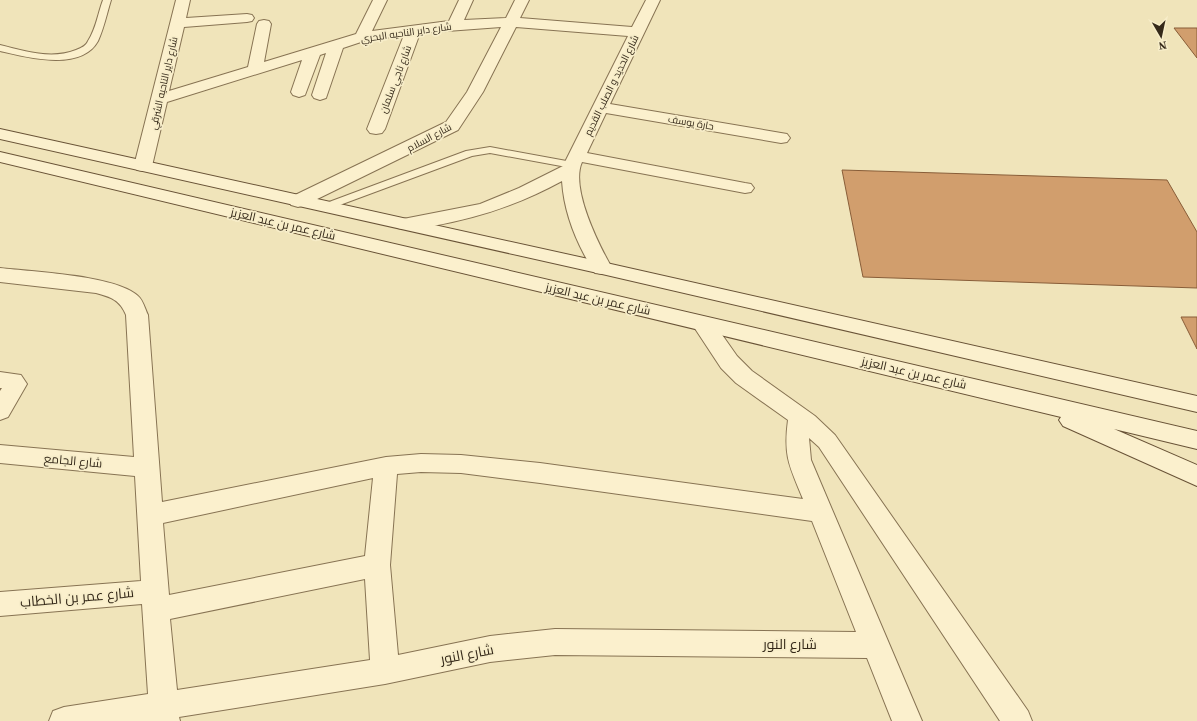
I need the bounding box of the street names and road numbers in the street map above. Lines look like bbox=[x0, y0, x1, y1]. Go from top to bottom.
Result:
street label: شارع داير الناحيه البحري bbox=[360, 20, 452, 46]
street label: شارع الحديد و الصلب القديم bbox=[581, 33, 642, 138]
street label: شارع داير الناحيه الشرقي bbox=[146, 35, 181, 131]
street label: شارع ناجي سلمان bbox=[377, 43, 415, 115]
street label: حارة يوسف bbox=[667, 112, 715, 133]
street label: شارع السلام bbox=[405, 120, 454, 155]
street label: شارع عمر بن عبد العزيز bbox=[228, 204, 337, 244]
street label: شارع عمر بن عبد العزيز bbox=[543, 279, 652, 319]
street label: شارع عمر بن عبد العزيز bbox=[859, 353, 968, 393]
street label: شارع الجامع bbox=[43, 450, 103, 472]
street label: شارع عمر بن الخطاب bbox=[19, 582, 135, 612]
street label: شارع النور bbox=[762, 634, 817, 654]
street label: شارع النور bbox=[438, 639, 495, 669]

